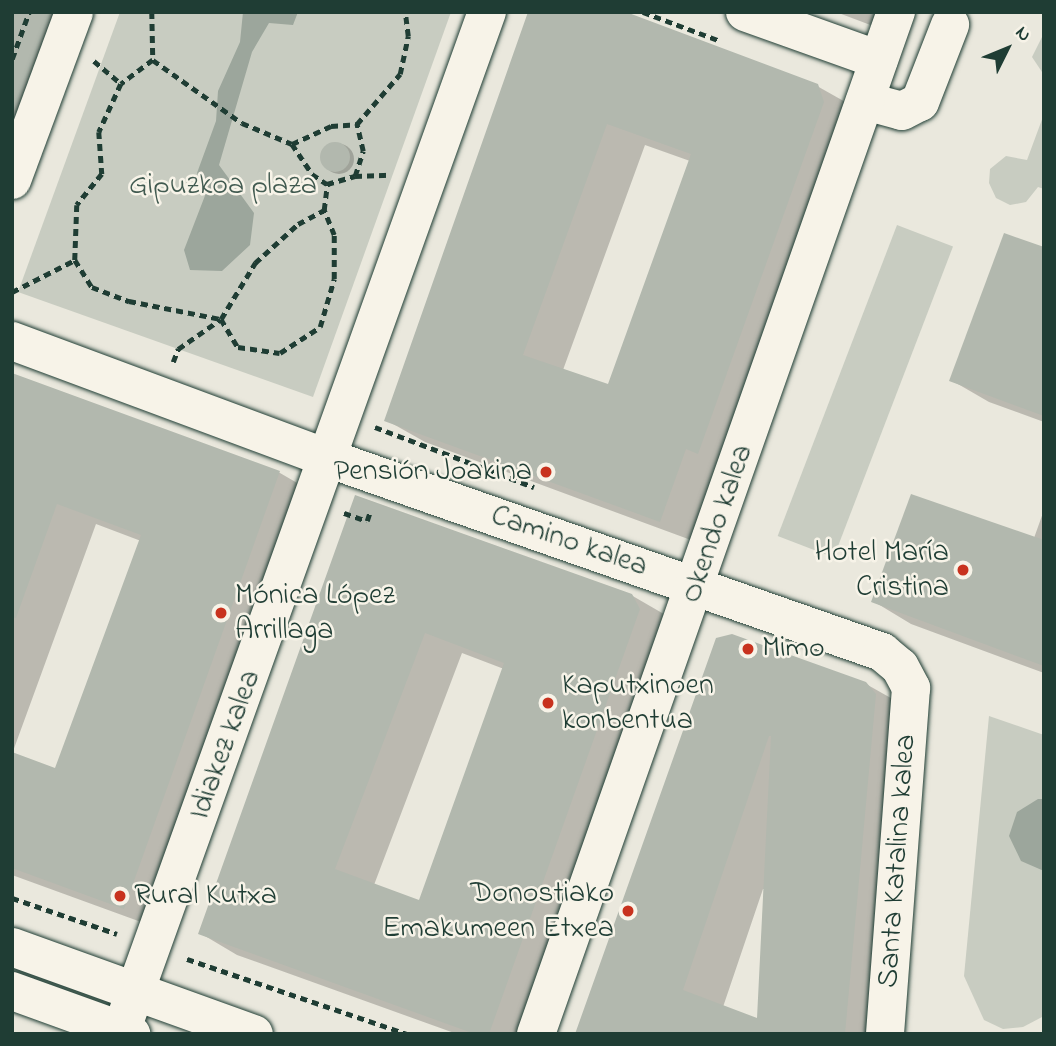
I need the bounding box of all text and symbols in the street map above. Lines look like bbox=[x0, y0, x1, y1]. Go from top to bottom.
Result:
north arrow bbox=[972, 14, 1042, 84]
text: N bbox=[1008, 20, 1037, 48]
park label: Gipuzkoa plaza bbox=[129, 168, 317, 204]
street label: Okendo kalea bbox=[674, 440, 762, 608]
place label: Pensión Joakina bbox=[334, 454, 532, 490]
marker: Pensión Joakina bbox=[538, 464, 554, 480]
street label: Camino kalea bbox=[486, 498, 652, 586]
place label: Hotel María Cristina bbox=[815, 535, 949, 606]
marker: Hotel María Cristina bbox=[955, 562, 971, 578]
place label: Mónica López Arrillaga bbox=[235, 578, 395, 648]
marker: Mónica López Arrillaga bbox=[213, 605, 229, 621]
place label: Mimo bbox=[762, 631, 824, 667]
marker: Mimo bbox=[740, 641, 756, 657]
street label: Idiakez kalea bbox=[182, 665, 270, 825]
place label: Kaputxinoen konbentua bbox=[562, 668, 714, 738]
marker: Kaputxinoen konbentua bbox=[540, 695, 556, 711]
street label: Santa Katalina kalea bbox=[871, 733, 925, 989]
place label: Donostiako Emakumeen Etxea bbox=[382, 876, 614, 946]
place label: Rural Kutxa bbox=[134, 878, 277, 914]
marker: Rural Kutxa bbox=[112, 888, 128, 904]
marker: Donostiako Emakumeen Etxea bbox=[620, 903, 636, 919]

